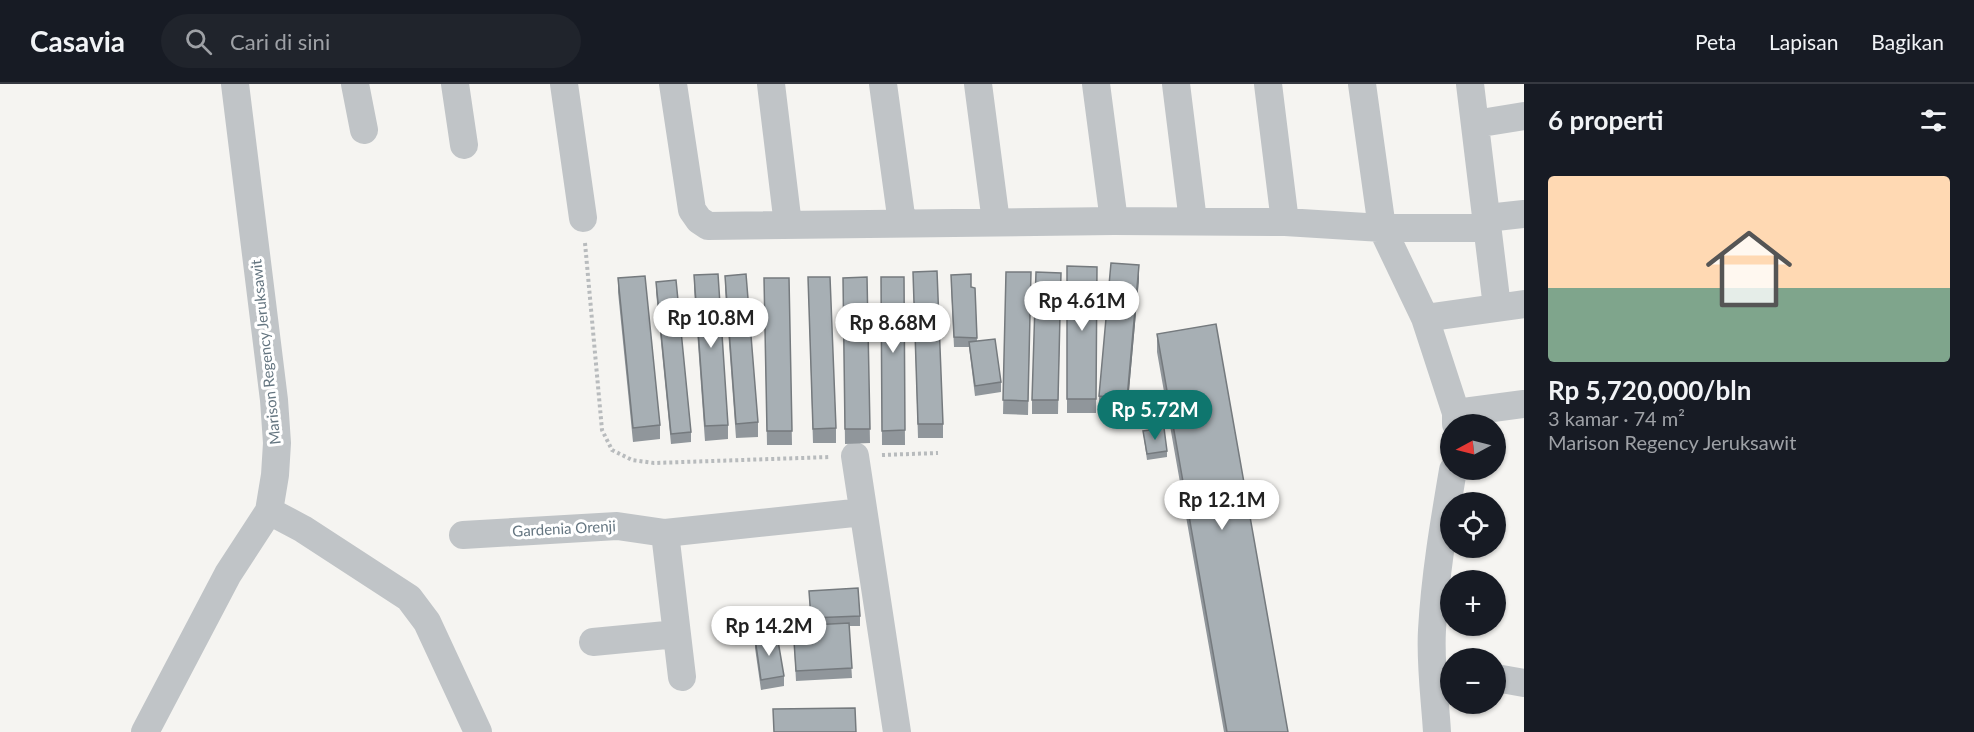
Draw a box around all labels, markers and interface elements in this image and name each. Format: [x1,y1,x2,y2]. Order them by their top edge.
search box [161,14,581,68]
text: Casavia [30,24,125,58]
icon: search [182,25,215,58]
text: Cari di sini [230,28,330,55]
text: Peta [1695,29,1736,54]
text: Lapisan [1769,29,1838,54]
text: Bagikan [1871,29,1944,54]
text: 6 properti [1548,104,1664,136]
icon: filters [1917,104,1950,137]
icon: home [1695,215,1803,323]
street label: Marison Regency Jeruksawit [246,258,284,446]
pin: Rp 4.61M [1020,281,1144,332]
text: Rp 4.61M [1038,288,1126,312]
pin: Rp 10.8M [649,298,773,349]
pin: Rp 8.68M [831,303,955,354]
text: Rp 10.8M [667,305,755,329]
text: Rp 8.68M [849,310,937,334]
text: Rp 5,720,000/bln [1548,374,1751,406]
pin: Rp 5.72M [1093,390,1217,441]
text: Rp 5.72M [1111,397,1199,421]
text: 3 kamar · 74 m² [1548,406,1685,430]
north arrow [1440,414,1506,480]
map controls [1440,414,1506,714]
text: Marison Regency Jeruksawit [1548,430,1796,454]
pin: Rp 12.1M [1160,480,1284,531]
text: Rp 12.1M [1178,487,1266,511]
button: locate [1440,492,1506,558]
street label: Gardenia Orenji [512,516,616,540]
button: + [1440,570,1506,636]
pin: Rp 14.2M [707,606,831,657]
text: Rp 14.2M [725,613,813,637]
button: − [1440,648,1506,714]

